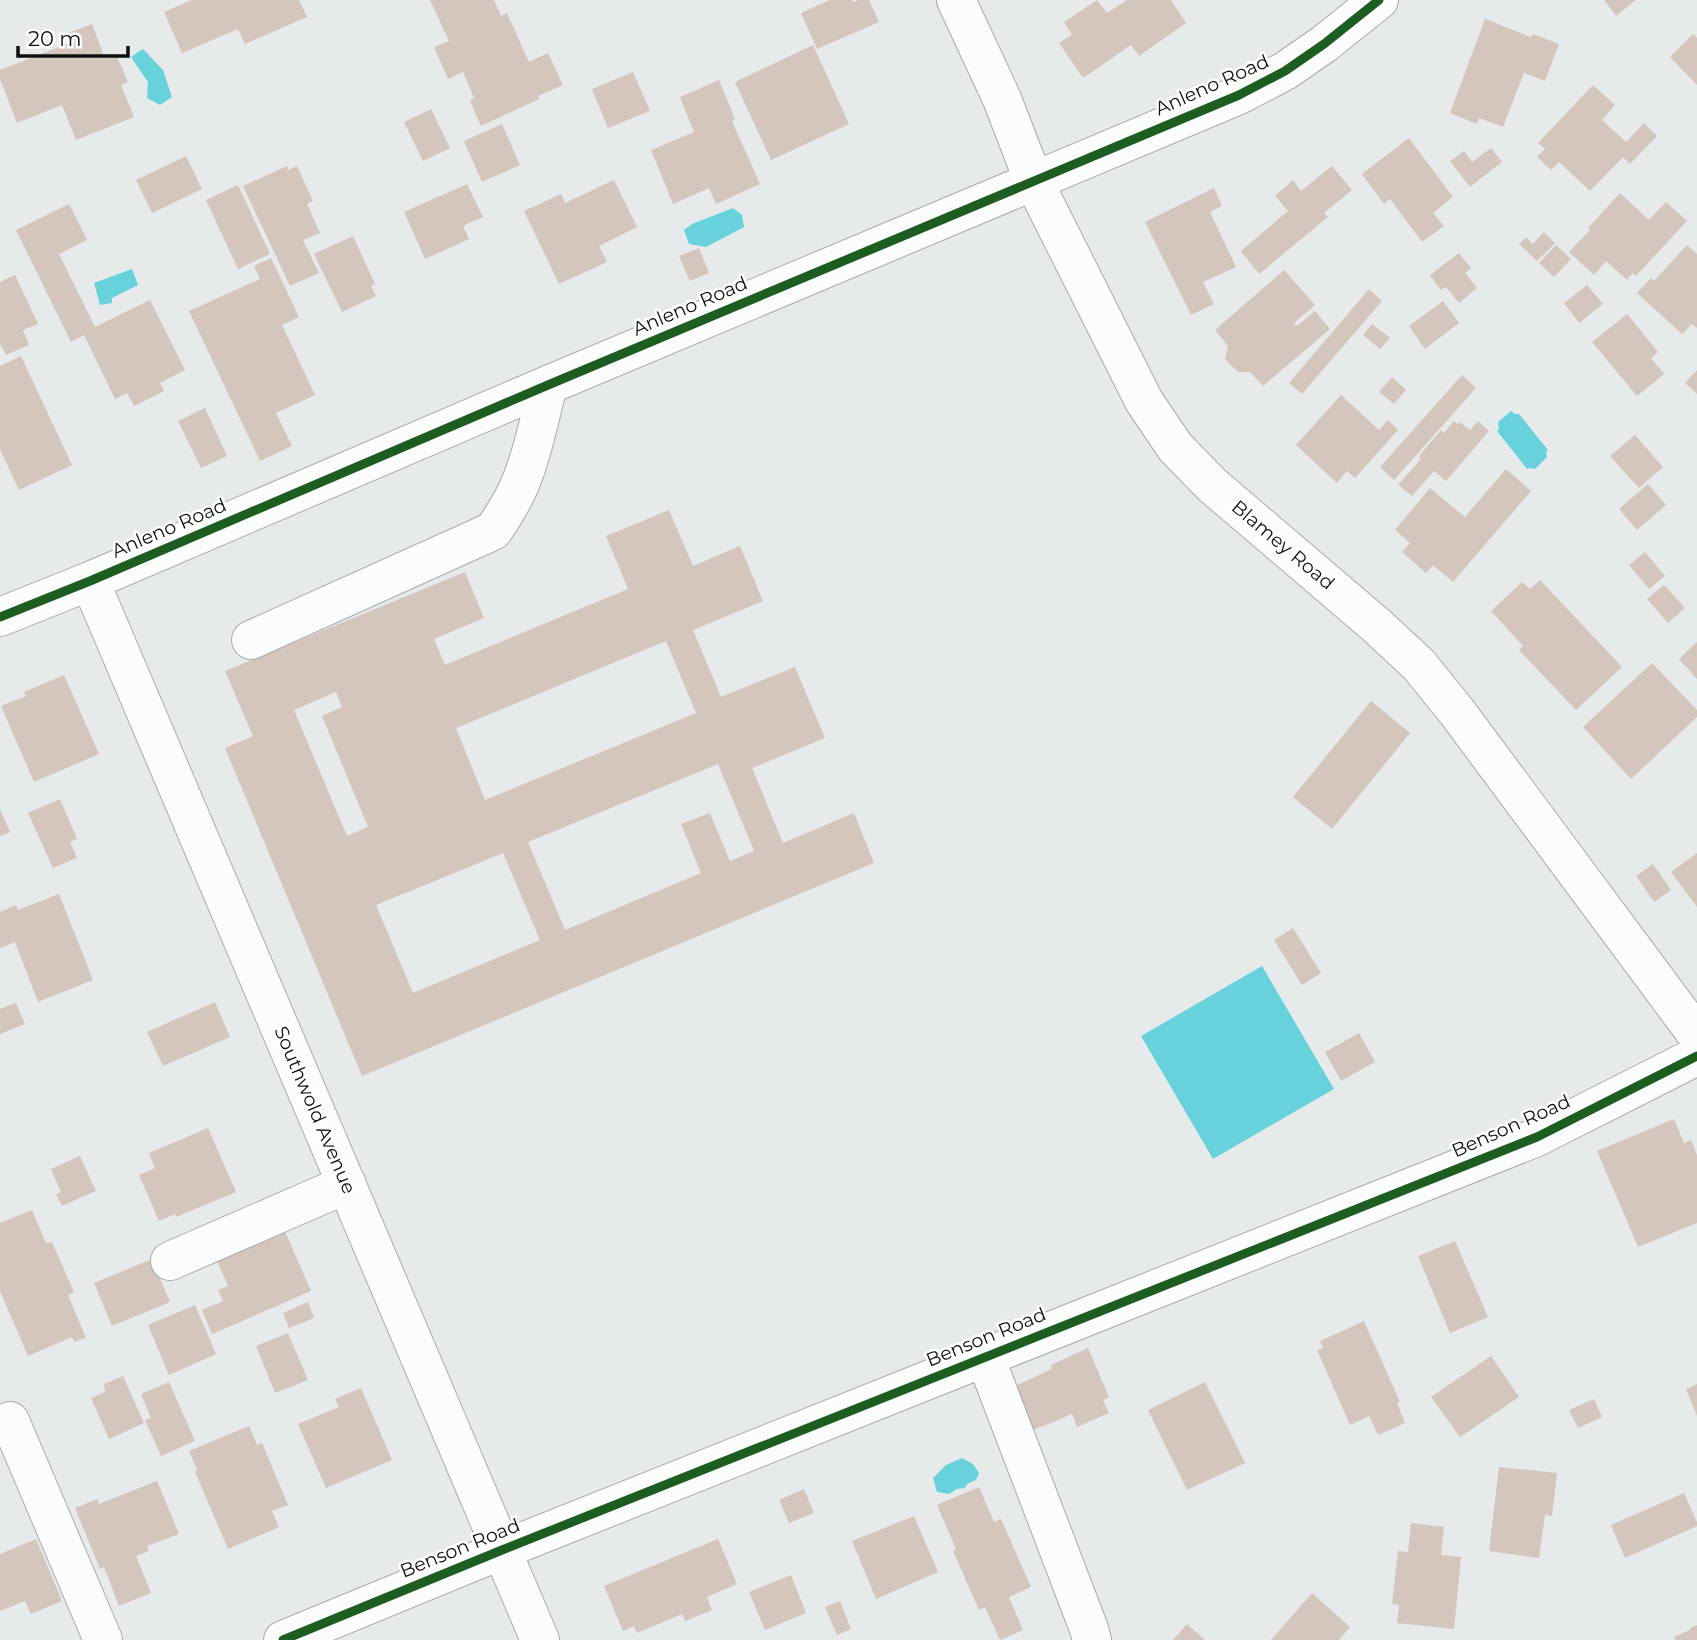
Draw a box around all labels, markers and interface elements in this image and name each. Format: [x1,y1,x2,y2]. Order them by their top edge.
scale bar [18,14,128,58]
text: 20 m [28,26,82,51]
street label: Anleno Road [1151,50,1273,120]
street label: Anleno Road [629,271,751,341]
street label: Anleno Road [108,493,230,563]
street label: Blamey Road [1227,495,1339,595]
street label: Southwold Avenue [269,1023,361,1197]
street label: Benson Road [1448,1090,1574,1162]
street label: Benson Road [923,1302,1049,1372]
street label: Benson Road [397,1513,523,1583]

